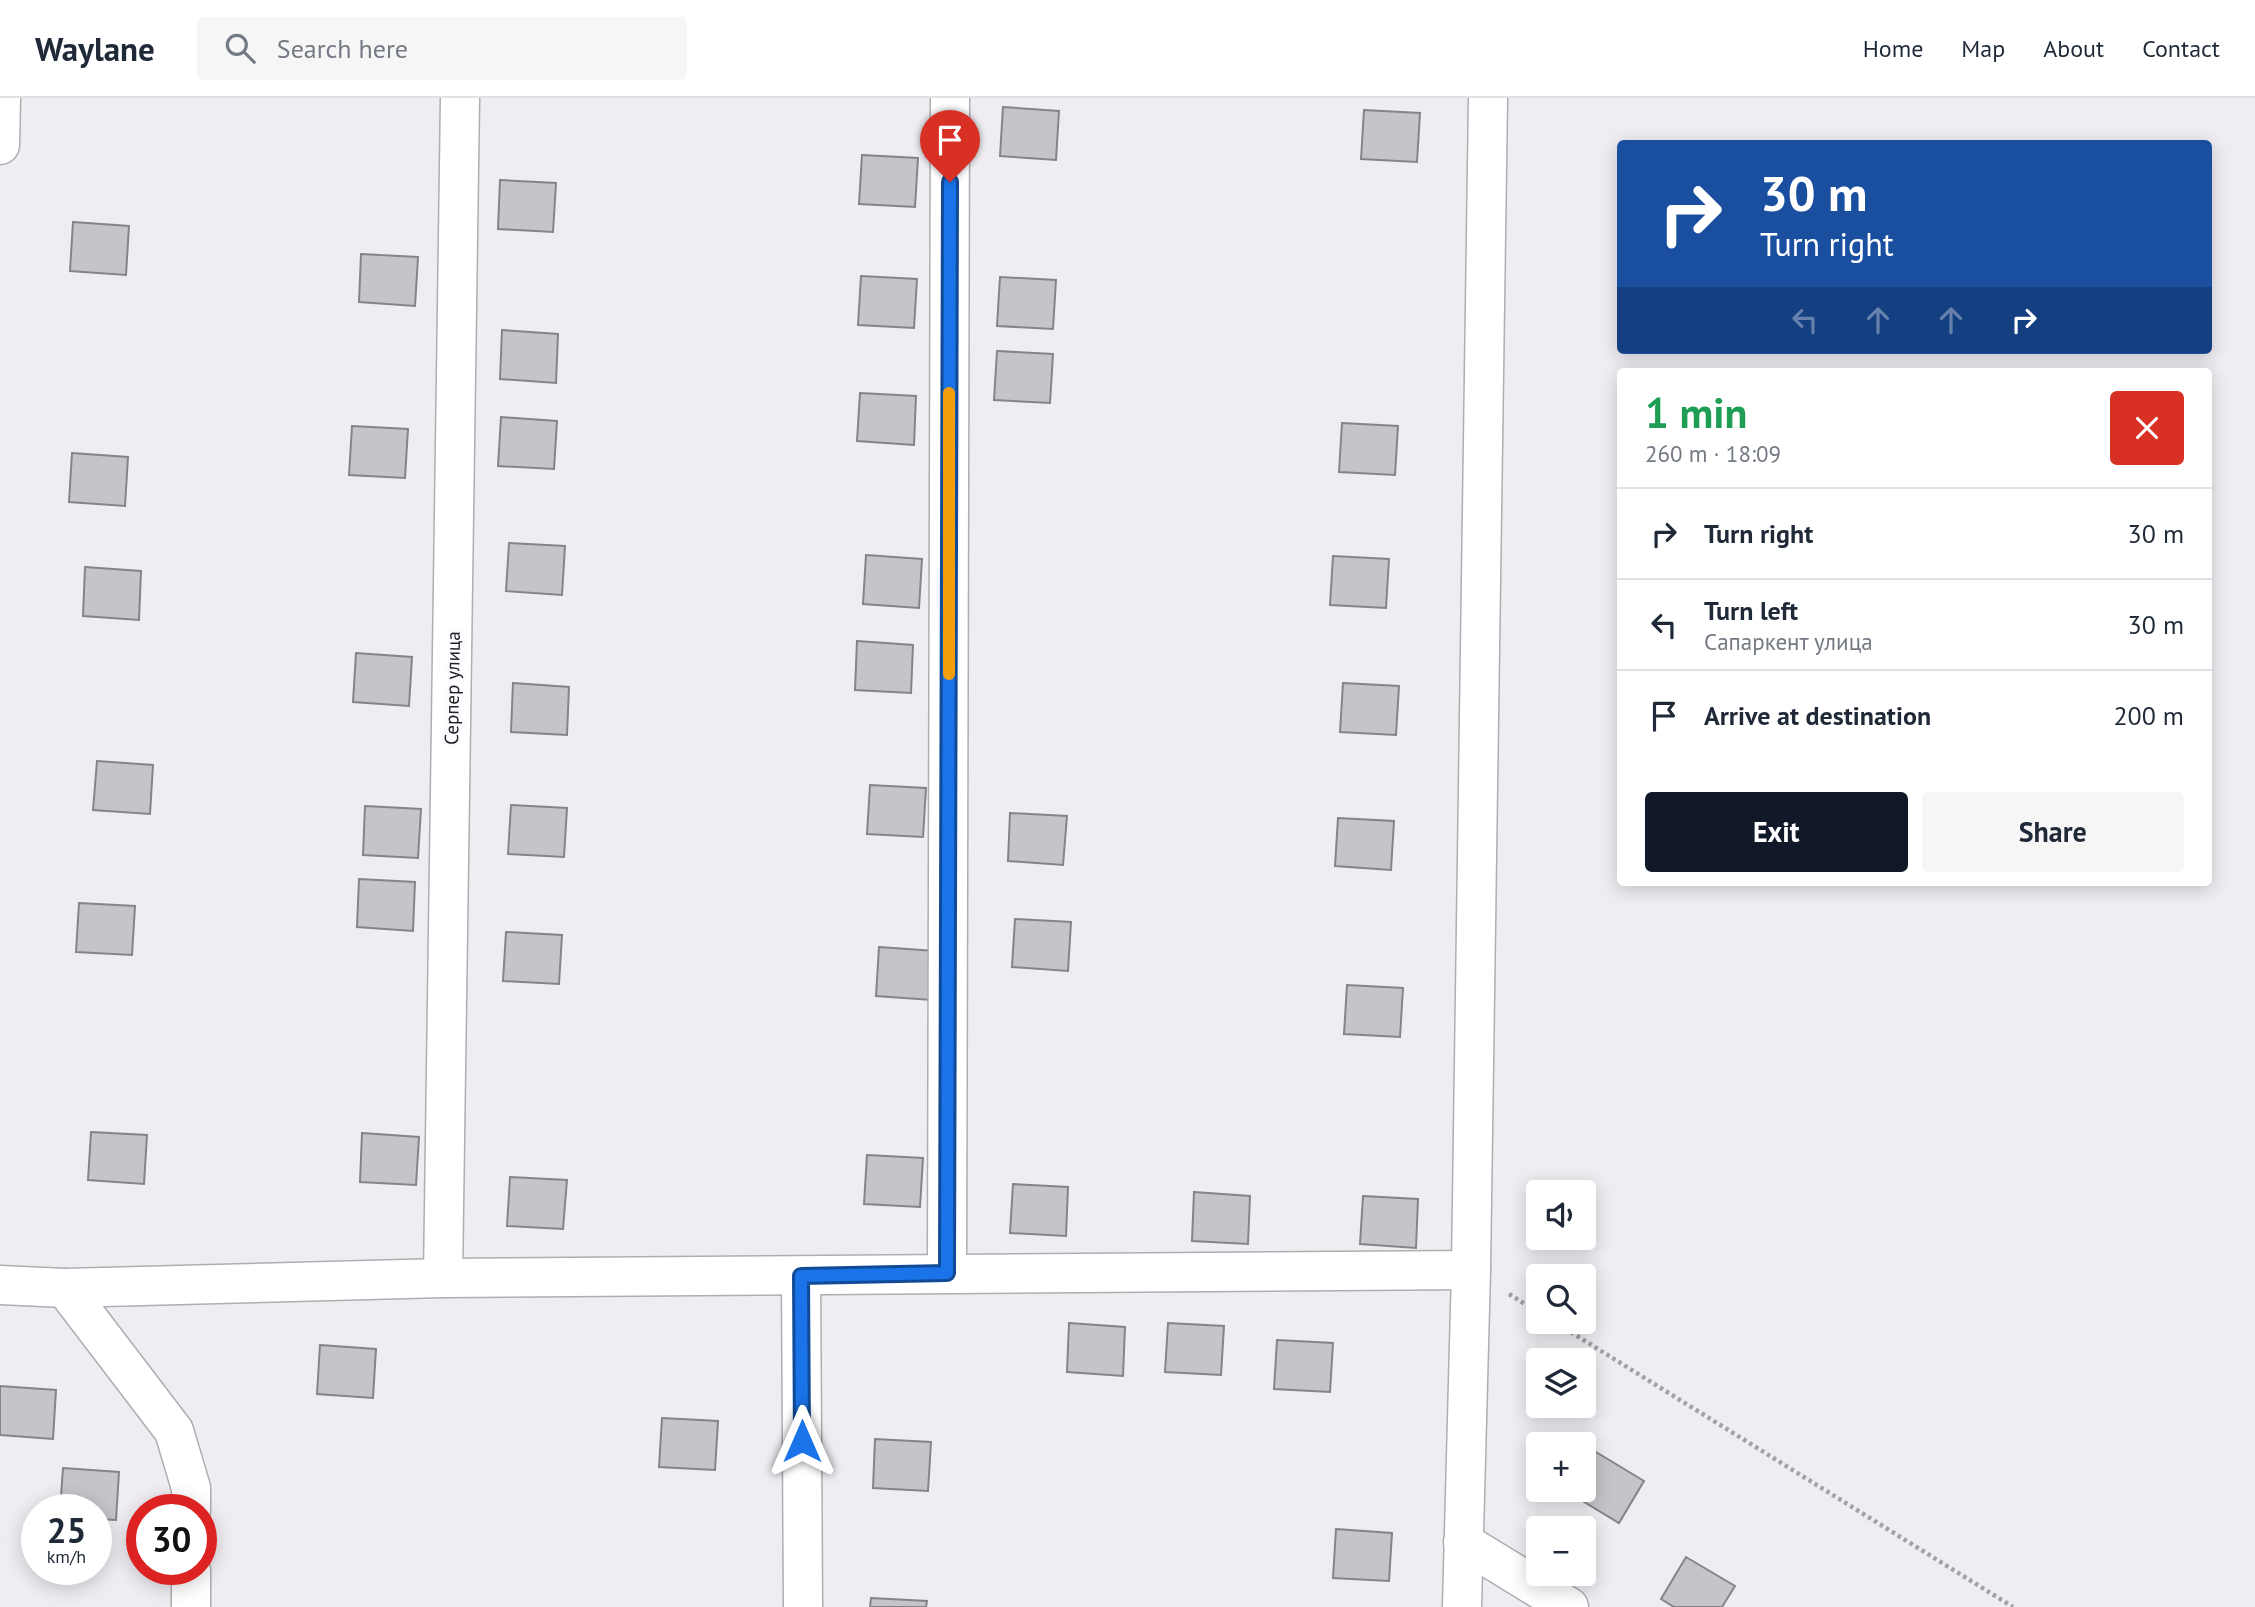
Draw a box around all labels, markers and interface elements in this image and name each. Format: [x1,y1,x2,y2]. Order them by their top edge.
search box [197,17,687,80]
text: Waylane [35,27,155,70]
icon: search [221,29,259,67]
text: Search here [277,32,408,65]
text: Home [1863,33,1923,64]
text: Map [1961,33,2005,64]
text: About [2043,33,2104,64]
text: Contact [2142,33,2220,64]
pin [920,110,980,182]
icon: arrive [931,121,969,159]
text: 30 m [1760,161,1867,225]
icon: right [1645,168,1736,259]
text: Turn right [1760,223,1894,265]
icon: left [1786,301,1824,339]
icon: ahead [1859,301,1897,339]
icon: ahead [1932,301,1970,339]
icon: right [2005,301,2043,339]
text: 1 min [1645,385,1747,440]
button: close [2110,391,2184,465]
text: 260 m · 18:09 [1645,439,1781,468]
icon: right [1645,515,1683,553]
text: Turn right [1704,517,1813,550]
text: 30 m [2128,517,2184,550]
text: Turn left [1704,594,1798,627]
icon: left [1645,606,1683,644]
text: 30 m [2128,608,2184,641]
text: Сапаркент улица [1704,627,1873,656]
street label: Серпер улица [439,631,465,745]
icon: arrive [1645,697,1683,735]
text: Arrive at destination [1704,699,1931,732]
text: 200 m [2113,699,2184,732]
button: Exit [1645,792,1908,872]
button: Share [1922,792,2184,872]
map controls [1526,1180,1596,1586]
button: sound [1526,1180,1596,1250]
button: search [1526,1264,1596,1334]
button: layers [1526,1348,1596,1418]
position arrow [765,1404,839,1478]
button: + [1526,1432,1596,1502]
speed limit sign: 30 [126,1494,217,1585]
text: 25 [47,1507,86,1553]
button: − [1526,1516,1596,1586]
text: km/h [47,1545,86,1568]

